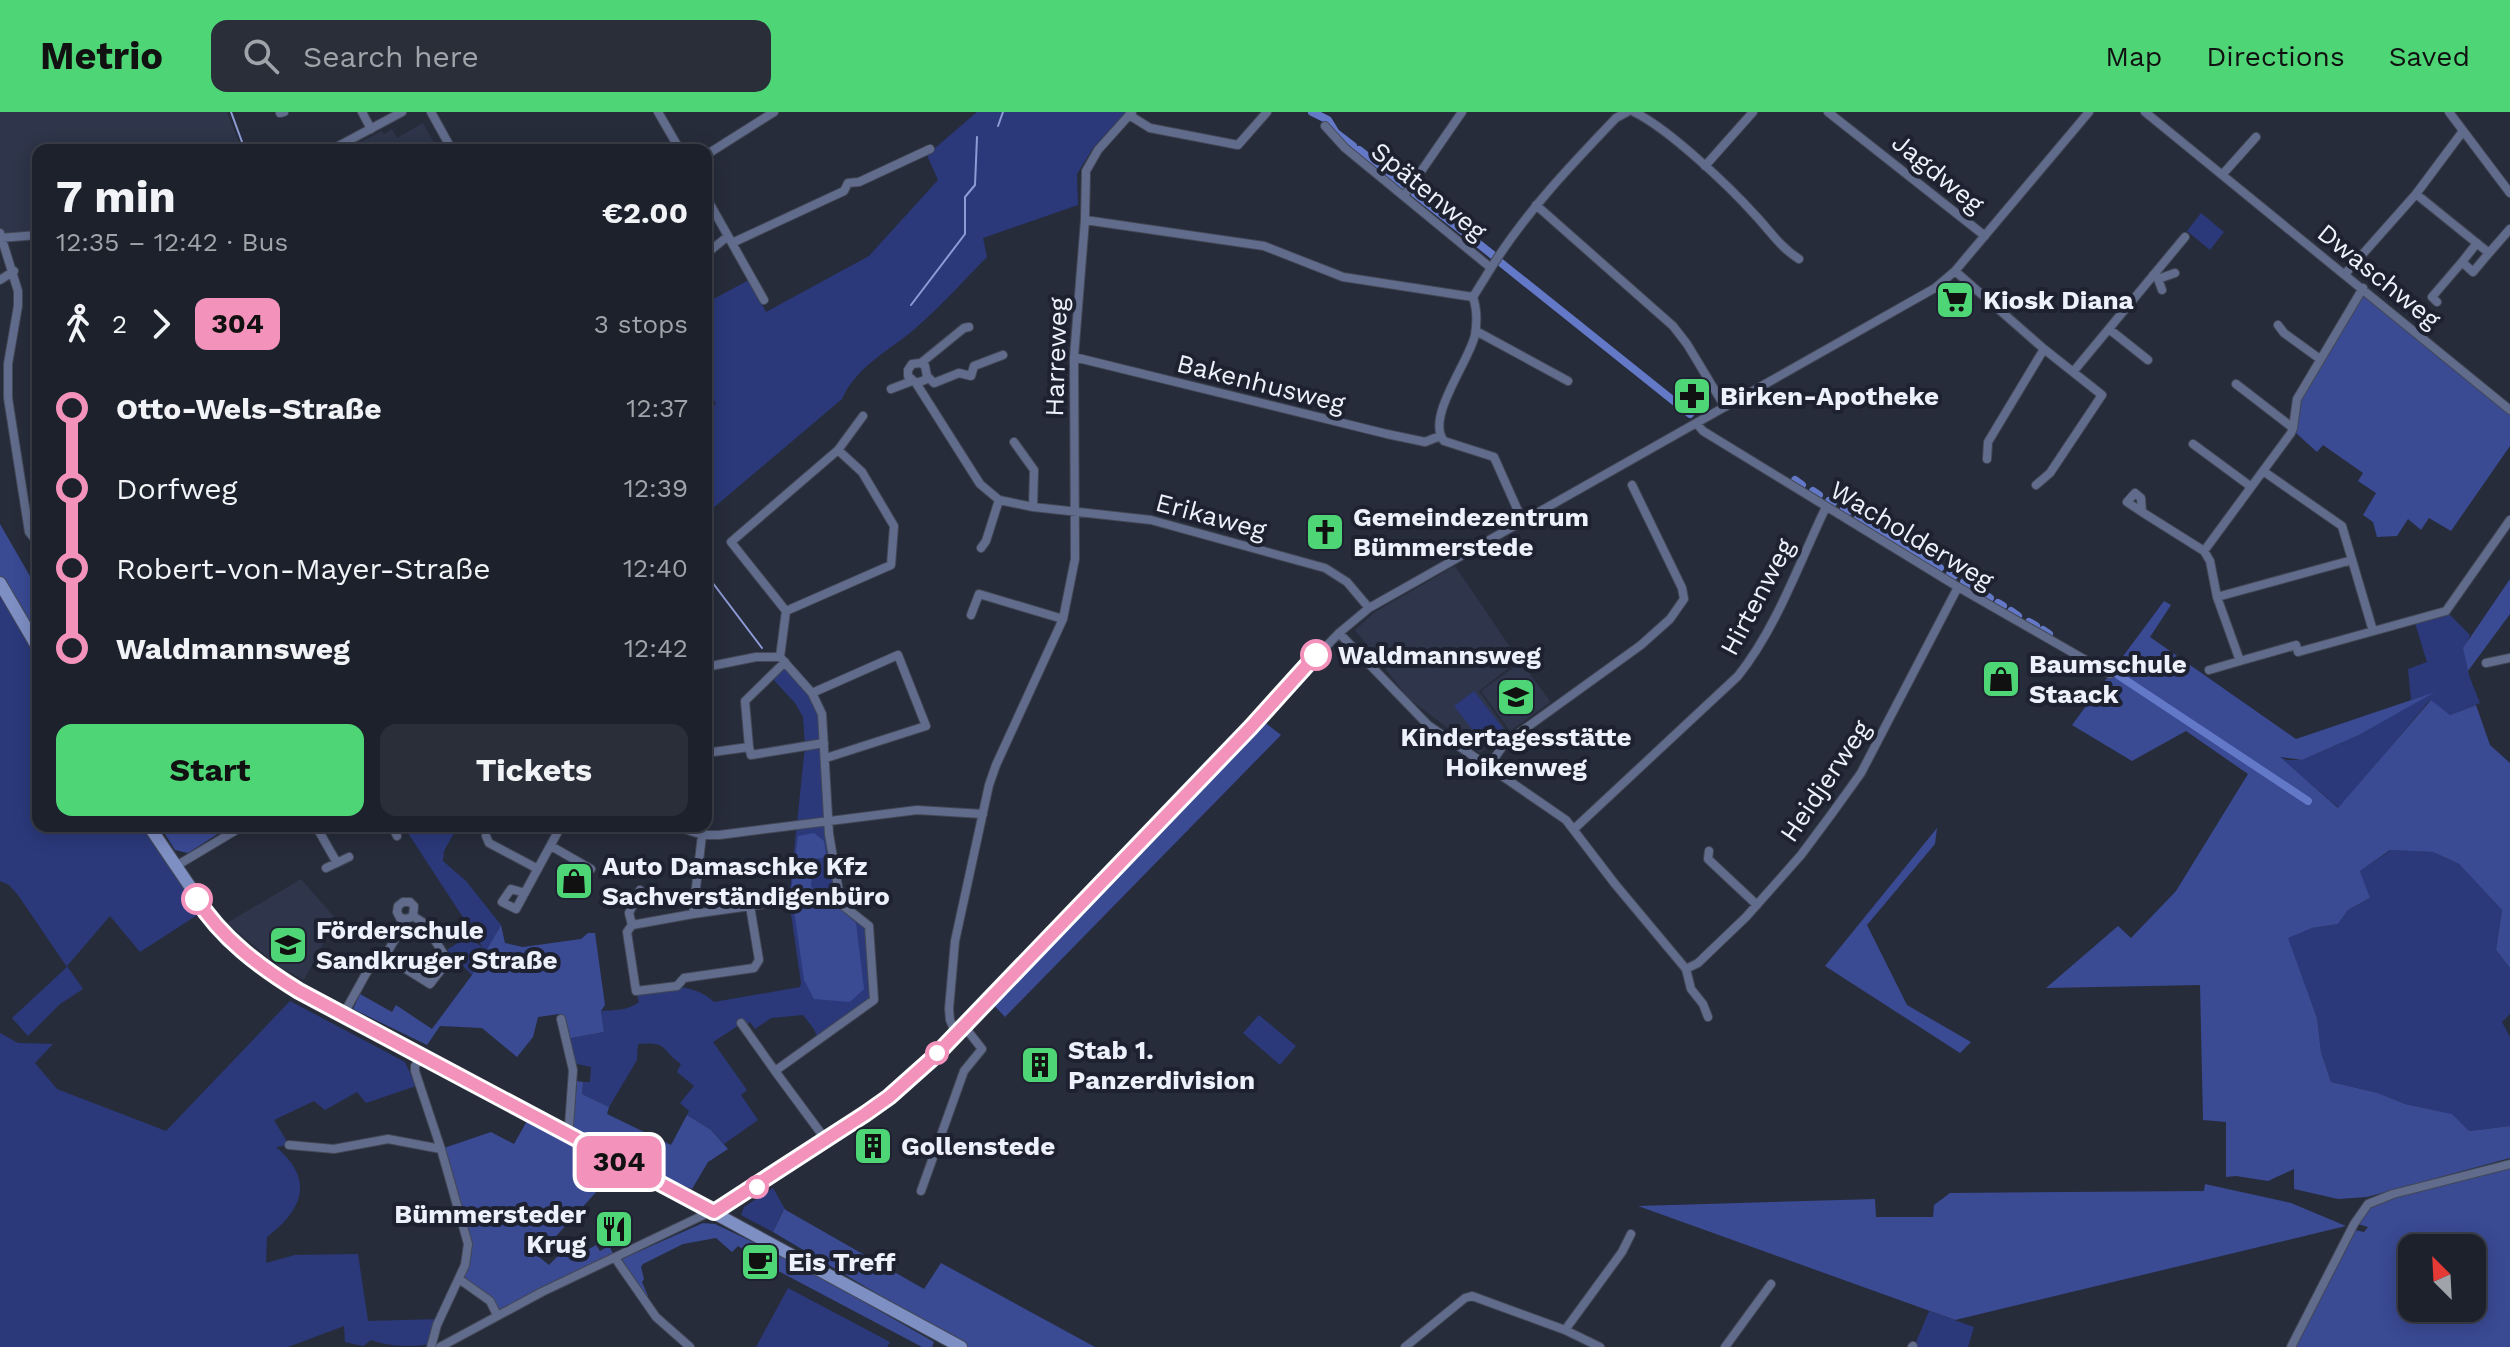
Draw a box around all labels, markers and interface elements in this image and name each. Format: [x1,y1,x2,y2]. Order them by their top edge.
search box [211,20,771,92]
text: Metrio [40,34,163,78]
icon: search [239,34,283,78]
text: Search here [303,39,479,74]
text: Map [2105,40,2162,73]
text: Directions [2206,40,2345,73]
text: Saved [2389,40,2470,73]
street label: Jagdweg [1886,127,1990,219]
street label: Spätenweg [1366,136,1493,246]
text: 7 min [56,171,176,223]
text: €2.00 [602,195,688,230]
street label: Dwaschweg [2312,217,2446,335]
text: 12:35 – 12:42 · Bus [56,227,288,257]
supermarket icon: Kiosk Diana [1934,279,1976,321]
place label: Kiosk Diana [1983,285,2134,315]
street label: Harreweg [1039,297,1073,417]
icon: walk [56,302,100,346]
icon: forward [139,302,183,346]
text: 304 [211,307,264,340]
text: 2 [112,309,127,339]
text: 3 stops [594,309,688,339]
street label: Bakenhusweg [1174,348,1348,418]
pharmacy icon: Birken-Apotheke [1671,375,1713,417]
place label: Birken-Apotheke [1720,381,1939,411]
text: Otto-Wels-Straße [116,391,382,426]
text: 12:37 [626,393,688,423]
text: Dorfweg [116,471,238,506]
text: 12:39 [624,473,688,503]
street label: Wacholderweg [1825,475,1999,596]
street label: Erikaweg [1152,487,1270,545]
place label: Gemeindezentrum Bümmerstede [1353,502,1589,562]
church icon: Gemeindezentrum Bümmerstede [1304,511,1346,553]
street label: Hirtenweg [1714,533,1800,660]
text: Robert-von-Mayer-Straße [116,551,491,586]
text: 12:40 [623,553,688,583]
text: Waldmannsweg [116,631,350,666]
text: 12:42 [624,633,688,663]
marker: Waldmannsweg [1301,640,1331,670]
place label: Waldmannsweg [1338,640,1541,670]
place label: Baumschule Staack [2029,649,2187,709]
shop icon: Baumschule Staack [1980,658,2022,700]
school or university icon: Kindertagesstätte Hoikenweg [1495,676,1537,718]
street label: Heidjerweg [1773,715,1877,847]
place label: Kindertagesstätte Hoikenweg [1401,722,1631,782]
button: Start [56,724,364,816]
button: Tickets [380,724,688,816]
place label: Auto Damaschke Kfz Sachverständigenbüro [602,851,890,911]
shop icon: Auto Damaschke Kfz Sachverständigenbüro [553,860,595,902]
unlabelled marker [182,884,212,914]
place label: Förderschule Sandkruger Straße [316,915,558,975]
school or university icon: Förderschule Sandkruger Straße [267,924,309,966]
place label: Stab 1. Panzerdivision [1068,1035,1255,1095]
unlabelled marker [926,1042,948,1064]
building icon: Stab 1. Panzerdivision [1019,1044,1061,1086]
building icon: Gollenstede [852,1125,894,1167]
place label: Gollenstede [901,1131,1055,1161]
line badge: 304 [573,1136,665,1188]
text: 304 [593,1145,645,1178]
unlabelled marker [746,1176,768,1198]
place label: Bümmersteder Krug [394,1199,587,1259]
restaurant icon: Bümmersteder Krug [593,1208,635,1250]
north arrow [2398,1234,2486,1322]
map controls [2398,1234,2486,1322]
cafe icon: Eis Treff [739,1241,781,1283]
place label: Eis Treff [788,1247,896,1277]

